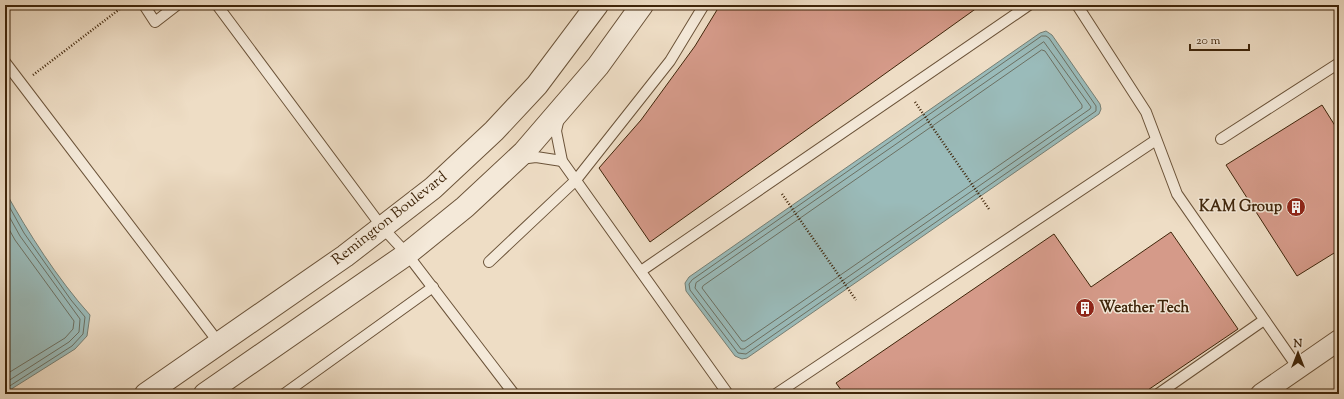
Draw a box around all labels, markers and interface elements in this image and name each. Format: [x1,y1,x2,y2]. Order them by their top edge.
scale bar [1190,26,1249,52]
text: 20 m [1196,32,1221,50]
street label: Remington Boulevard [328,167,452,271]
building icon: KAM Group [1285,196,1307,218]
place label: KAM Group [1199,197,1283,218]
building icon: Weather Tech [1074,297,1096,319]
place label: Weather Tech [1099,298,1189,319]
north arrow [1278,333,1318,373]
text: N [1293,336,1303,352]

